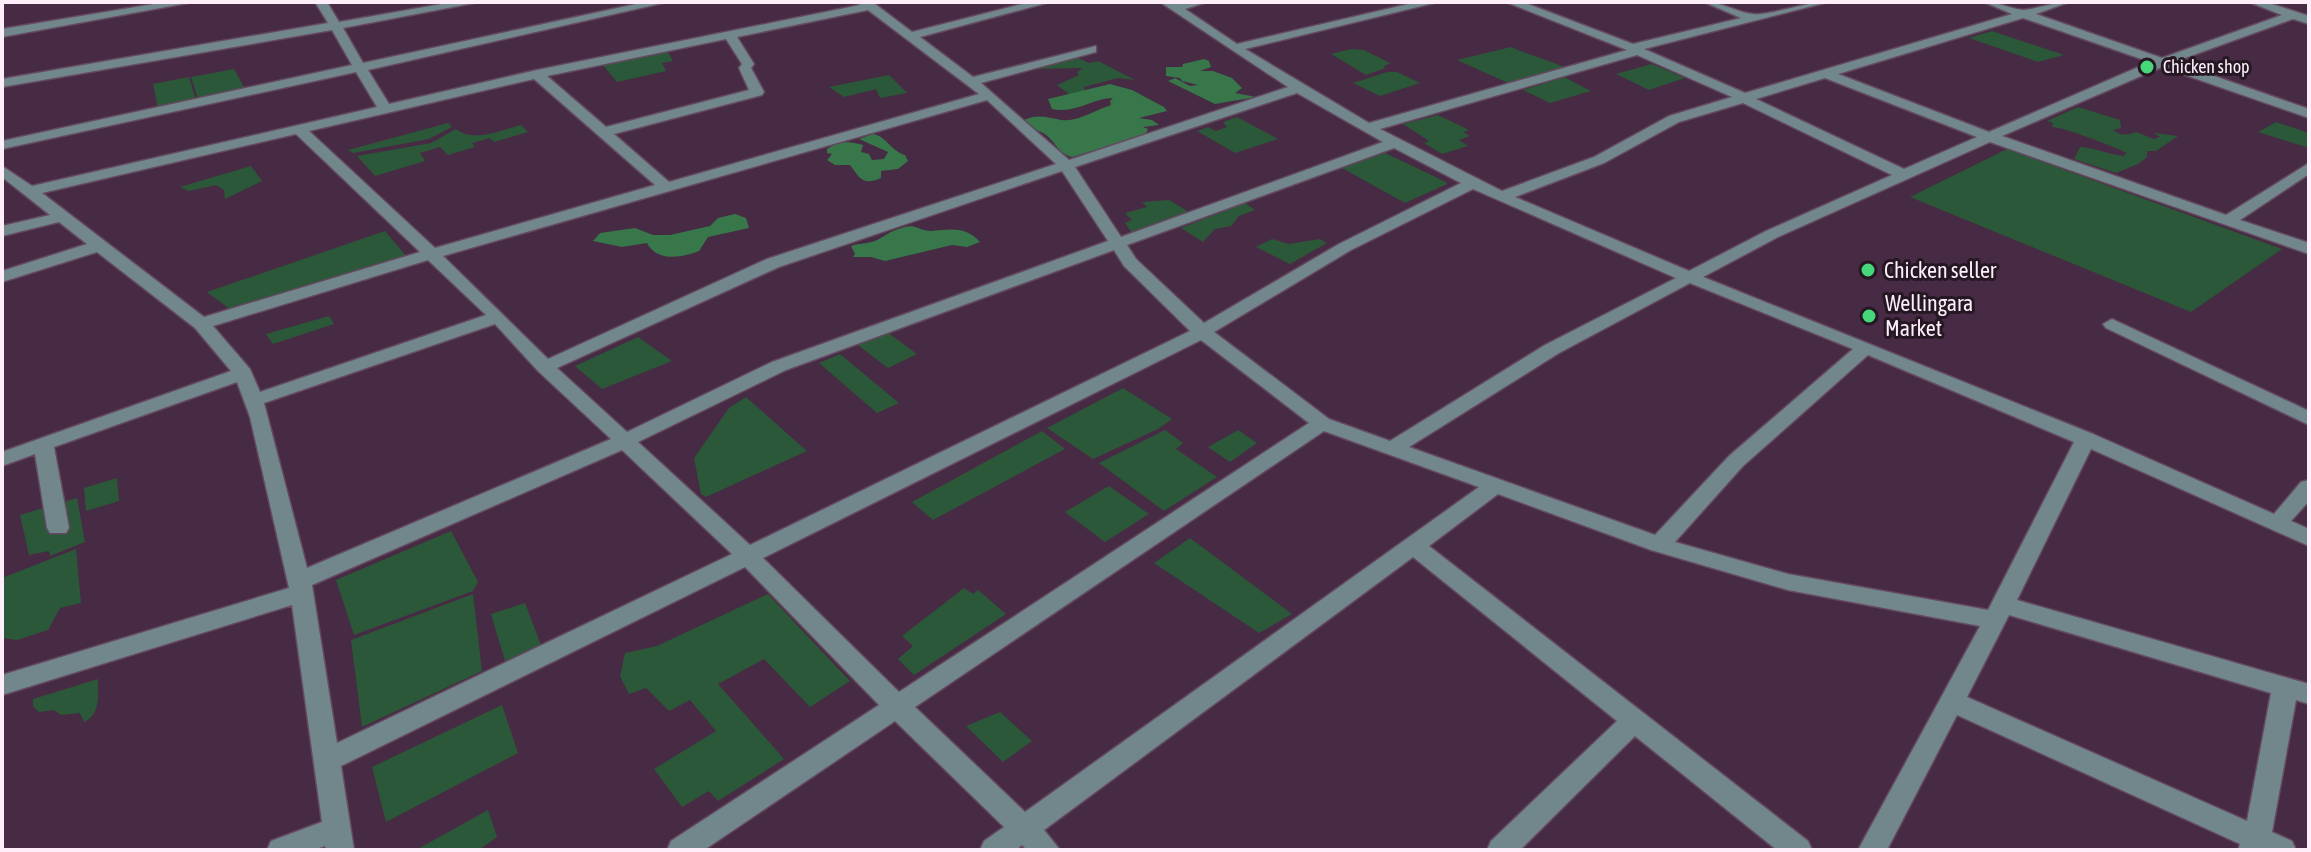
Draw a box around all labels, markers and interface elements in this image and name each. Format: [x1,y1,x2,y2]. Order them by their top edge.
place label: Chicken shop [2163,56,2250,77]
marker: Chicken shop [2138,58,2156,76]
place label: Chicken seller [1884,257,1997,283]
marker: Chicken seller [1859,261,1877,279]
place label: Wellingara Market [1885,290,1973,341]
marker: Wellingara Market [1860,307,1878,325]

